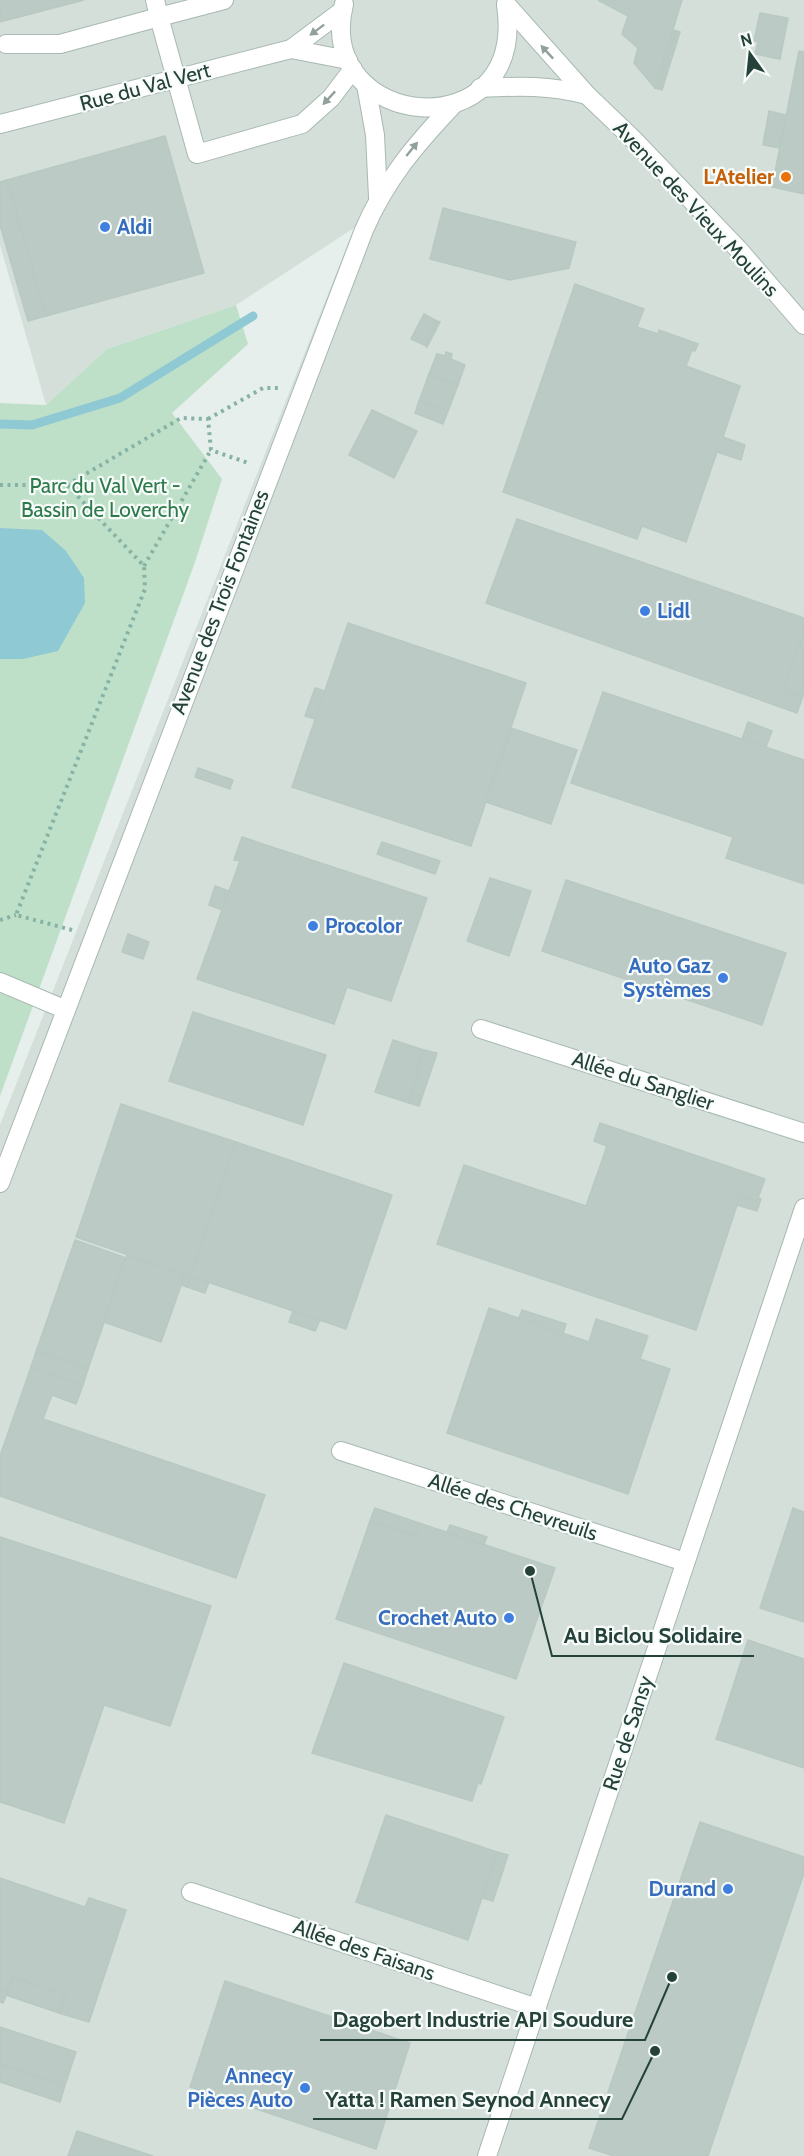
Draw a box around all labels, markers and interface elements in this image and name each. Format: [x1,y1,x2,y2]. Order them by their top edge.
one-way arrow [309,24,324,36]
north arrow [720,24,780,84]
text: N [738,29,754,51]
one-way arrow [541,45,554,60]
street label: Rue du Val Vert [77,57,213,116]
one-way arrow [322,91,336,106]
street label: Avenue des Vieux Moulins [608,116,784,302]
one-way arrow [406,141,419,157]
place label: L'Atelier [703,164,774,189]
marker: L'Atelier [779,170,793,184]
place label: Aldi [117,214,152,239]
marker: Aldi [98,220,112,234]
park label: Parc du Val Vert - Bassin de Loverchy [21,473,189,522]
street label: Avenue des Trois Fontaines [165,486,274,718]
place label: Lidl [657,598,691,623]
marker: Lidl [638,604,652,618]
place label: Procolor [325,913,402,938]
marker: Procolor [306,919,320,933]
place label: Auto Gaz Systèmes [623,953,711,1002]
marker: Auto Gaz Systèmes [716,971,730,985]
street label: Allée du Sanglier [569,1046,718,1115]
street label: Allée des Chevreuils [426,1467,601,1546]
place label: Crochet Auto [378,1605,497,1630]
marker: Crochet Auto [502,1611,516,1625]
callout: Au Biclou Solidaire [552,1616,754,1656]
text: Au Biclou Solidaire [564,1622,742,1649]
street label: Rue de Sansy [597,1672,658,1793]
place label: Durand [649,1876,716,1901]
marker: Durand [721,1882,735,1896]
street label: Allée des Faisans [290,1914,439,1986]
callout: Dagobert Industrie API Soudure [320,2000,645,2040]
text: Dagobert Industrie API Soudure [333,2006,633,2033]
place label: Annecy Pièces Auto [187,2063,294,2112]
callout: Yatta ! Ramen Seynod Annecy [313,2079,622,2119]
marker: Annecy Pièces Auto [298,2081,312,2095]
text: Yatta ! Ramen Seynod Annecy [324,2086,611,2113]

